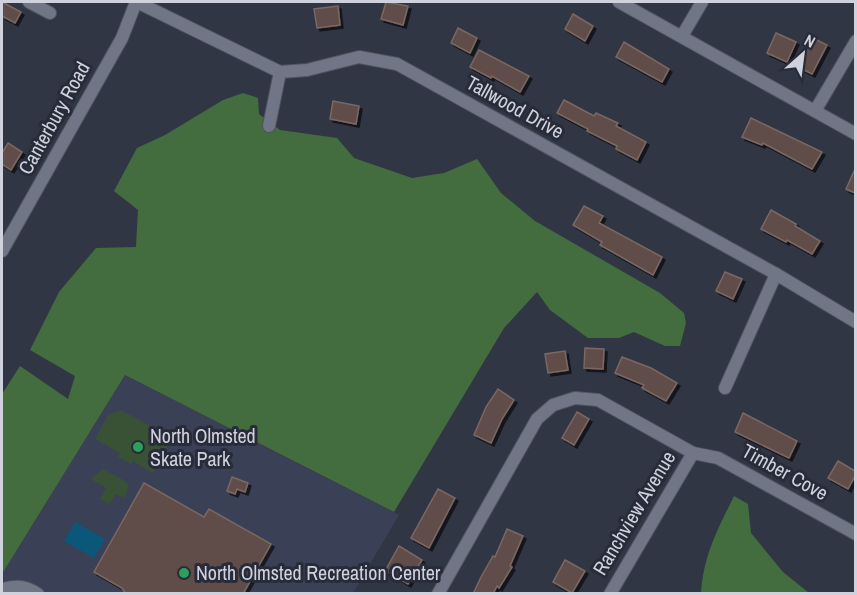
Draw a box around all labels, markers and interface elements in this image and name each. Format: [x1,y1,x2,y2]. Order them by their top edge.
north arrow [773,24,833,84]
text: N [801,29,819,53]
street label: Canterbury Road [11,57,96,179]
street label: Tallwood Drive [462,69,569,145]
place label: North Olmsted Skate Park [150,422,256,472]
street label: Timber Cove [737,437,833,506]
marker: North Olmsted Skate Park [131,440,145,454]
street label: Ranchview Avenue [586,446,681,580]
place label: North Olmsted Recreation Center [196,559,441,586]
marker: North Olmsted Recreation Center [177,566,191,580]

